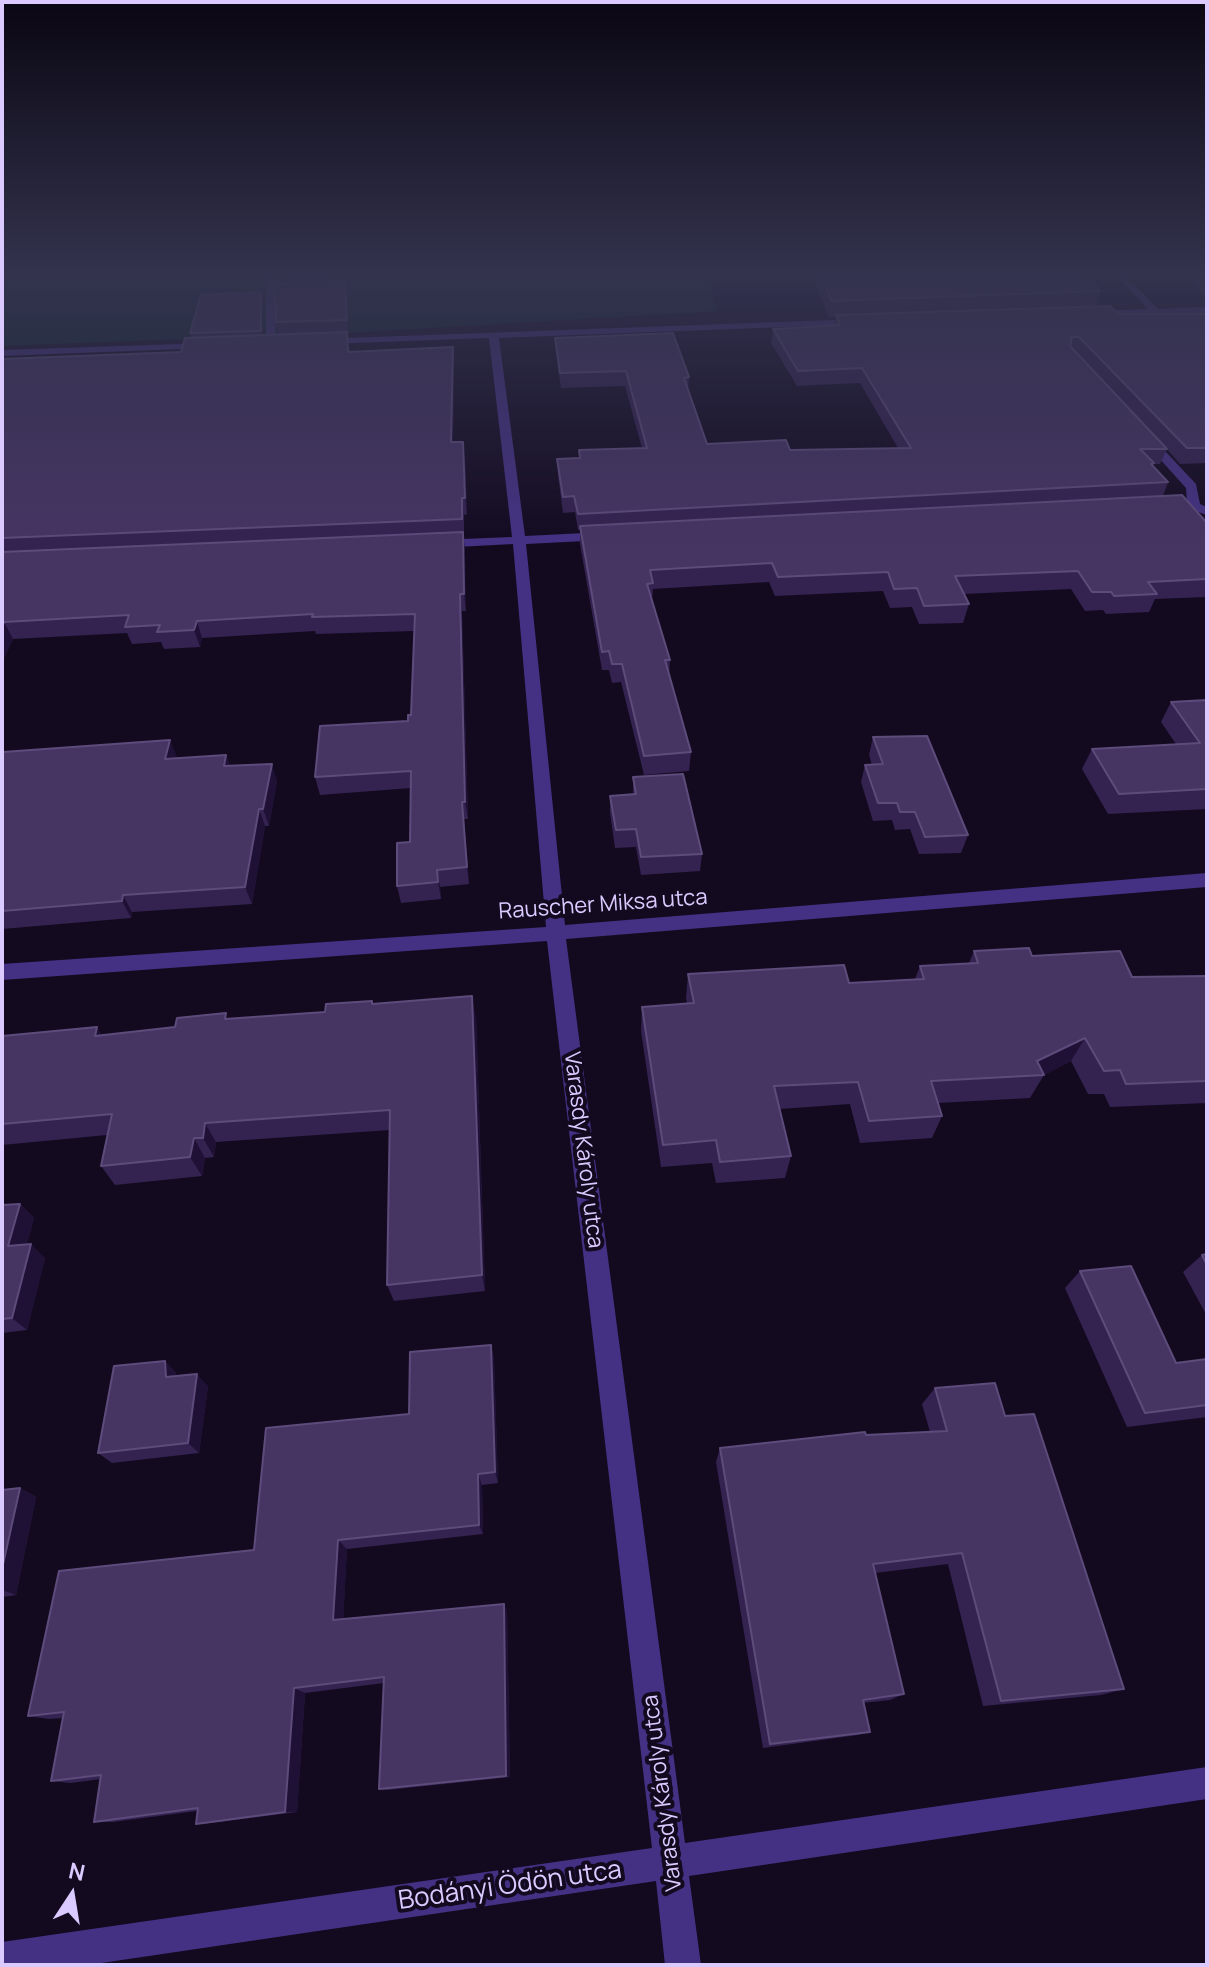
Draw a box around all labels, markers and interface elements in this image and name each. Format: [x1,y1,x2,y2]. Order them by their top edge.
street label: Rauscher Miksa utca [498,885,708,925]
street label: Varasdy Károly utca [558,1050,608,1250]
street label: Varasdy Károly utca [638,1693,688,1893]
north arrow [32,1855,112,1935]
text: N [66,1855,88,1888]
street label: Bodányi Ödön utca [396,1855,624,1917]

